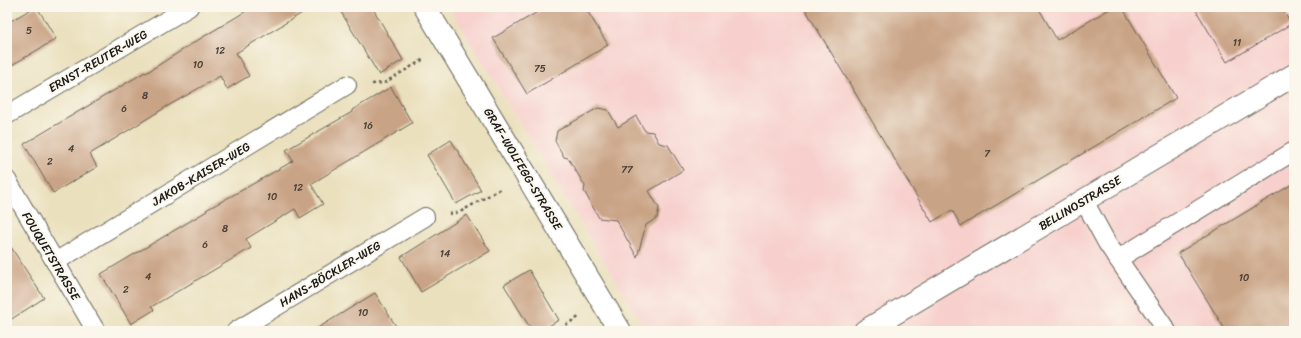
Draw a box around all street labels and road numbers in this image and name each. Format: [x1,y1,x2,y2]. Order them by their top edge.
street label: ERNST-REUTER-WEG [44,24,152,98]
street label: GRAF-WOLFEGG-STRASSE [478,103,569,236]
street label: JAKOB-KAISER-WEG [146,136,255,213]
street label: BELLINOSTRASSE [1034,169,1127,237]
street label: FOUQUETSTRASSE [16,207,87,306]
street label: HANS-BÖCKLER-WEG [275,235,386,313]

